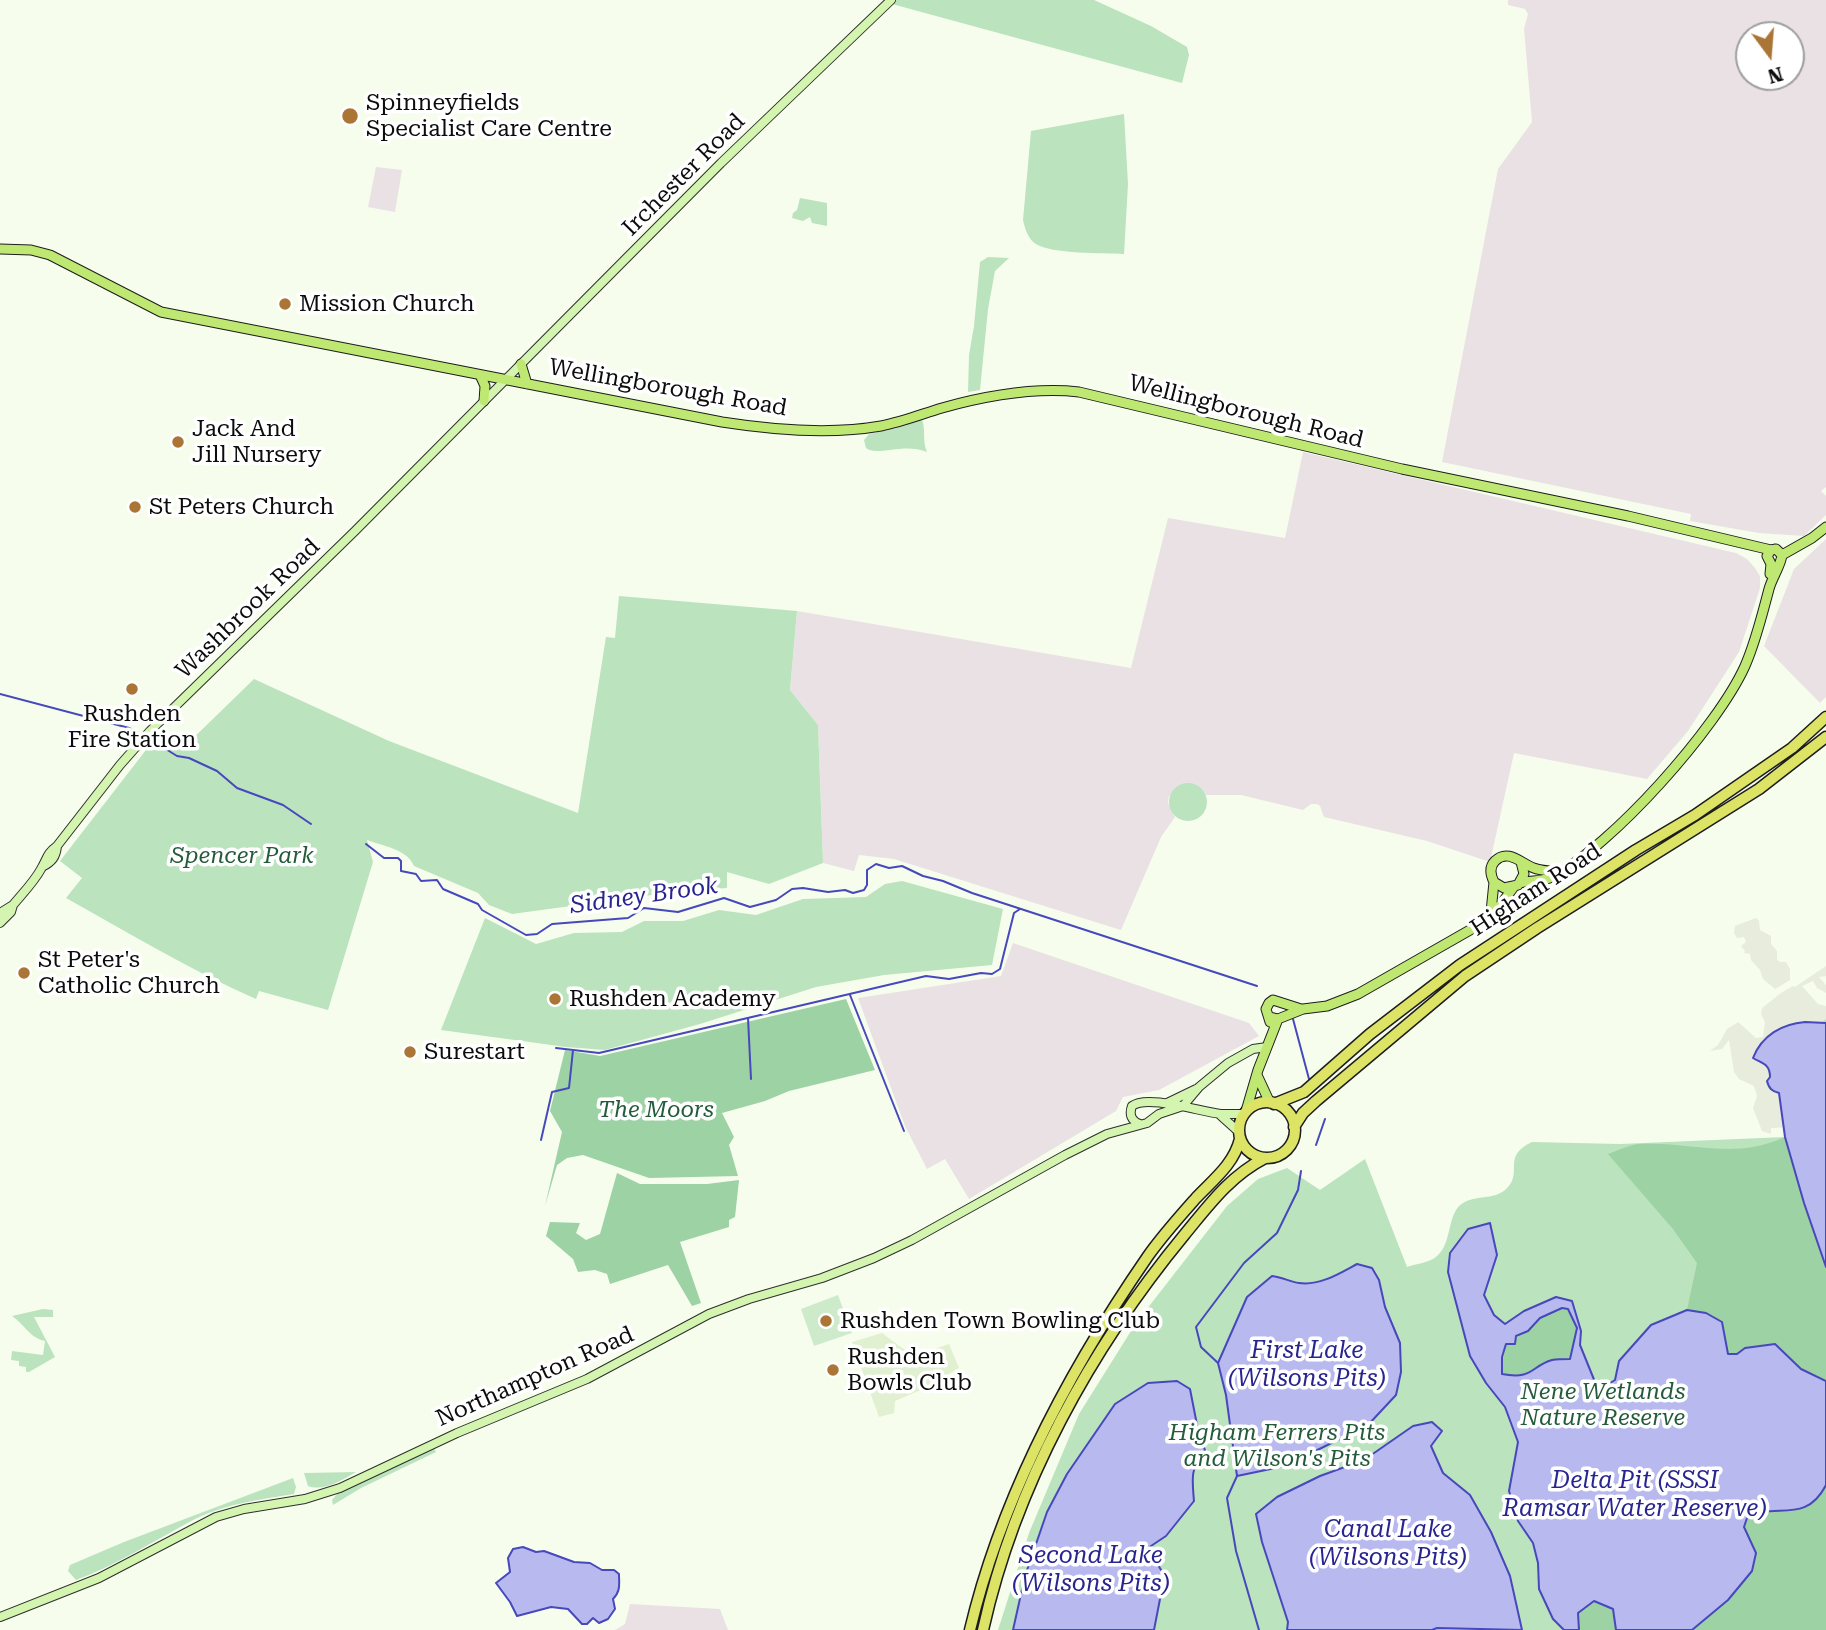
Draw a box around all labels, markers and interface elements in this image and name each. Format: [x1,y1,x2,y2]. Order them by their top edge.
north arrow [1735,21,1805,91]
text: N [1765,62,1786,88]
place label: Spinneyfields Specialist Care Centre [366,89,612,143]
marker: Spinneyfields Specialist Care Centre [340,106,360,126]
street label: Irchester Road [617,108,751,242]
place label: Mission Church [299,290,475,318]
marker: Mission Church [277,296,293,312]
street label: Wellingborough Road [547,353,789,423]
street label: Wellingborough Road [1126,369,1366,455]
place label: Jack And Jill Nursery [192,415,321,469]
marker: Jack And Jill Nursery [170,434,186,450]
place label: St Peters Church [149,493,334,521]
marker: St Peters Church [127,499,143,515]
street label: Washbrook Road [170,533,326,685]
marker: Rushden Fire Station [124,681,140,697]
place label: Rushden Fire Station [68,700,196,754]
street label: Higham Road [1466,838,1606,942]
park label: Spencer Park [170,842,314,870]
water label: Sidney Brook [568,871,720,921]
place label: St Peter's Catholic Church [38,946,220,1000]
marker: St Peter's Catholic Church [16,965,32,981]
place label: Rushden Academy [569,985,776,1013]
marker: Rushden Academy [547,991,563,1007]
place label: Surestart [424,1038,525,1066]
marker: Surestart [402,1044,418,1060]
park label: The Moors [598,1096,714,1124]
place label: Rushden Town Bowling Club [840,1307,1160,1335]
marker: Rushden Town Bowling Club [818,1313,834,1329]
street label: Northampton Road [432,1321,638,1433]
water label: First Lake (Wilsons Pits) [1228,1337,1386,1393]
place label: Rushden Bowls Club [847,1343,972,1397]
marker: Rushden Bowls Club [825,1362,841,1378]
park label: Nene Wetlands Nature Reserve [1521,1378,1685,1432]
park label: Higham Ferrers Pits and Wilson's Pits [1169,1419,1385,1473]
water label: Delta Pit (SSSI Ramsar Water Reserve) [1503,1467,1767,1523]
water label: Canal Lake (Wilsons Pits) [1309,1516,1467,1572]
water label: Second Lake (Wilsons Pits) [1012,1542,1170,1598]

